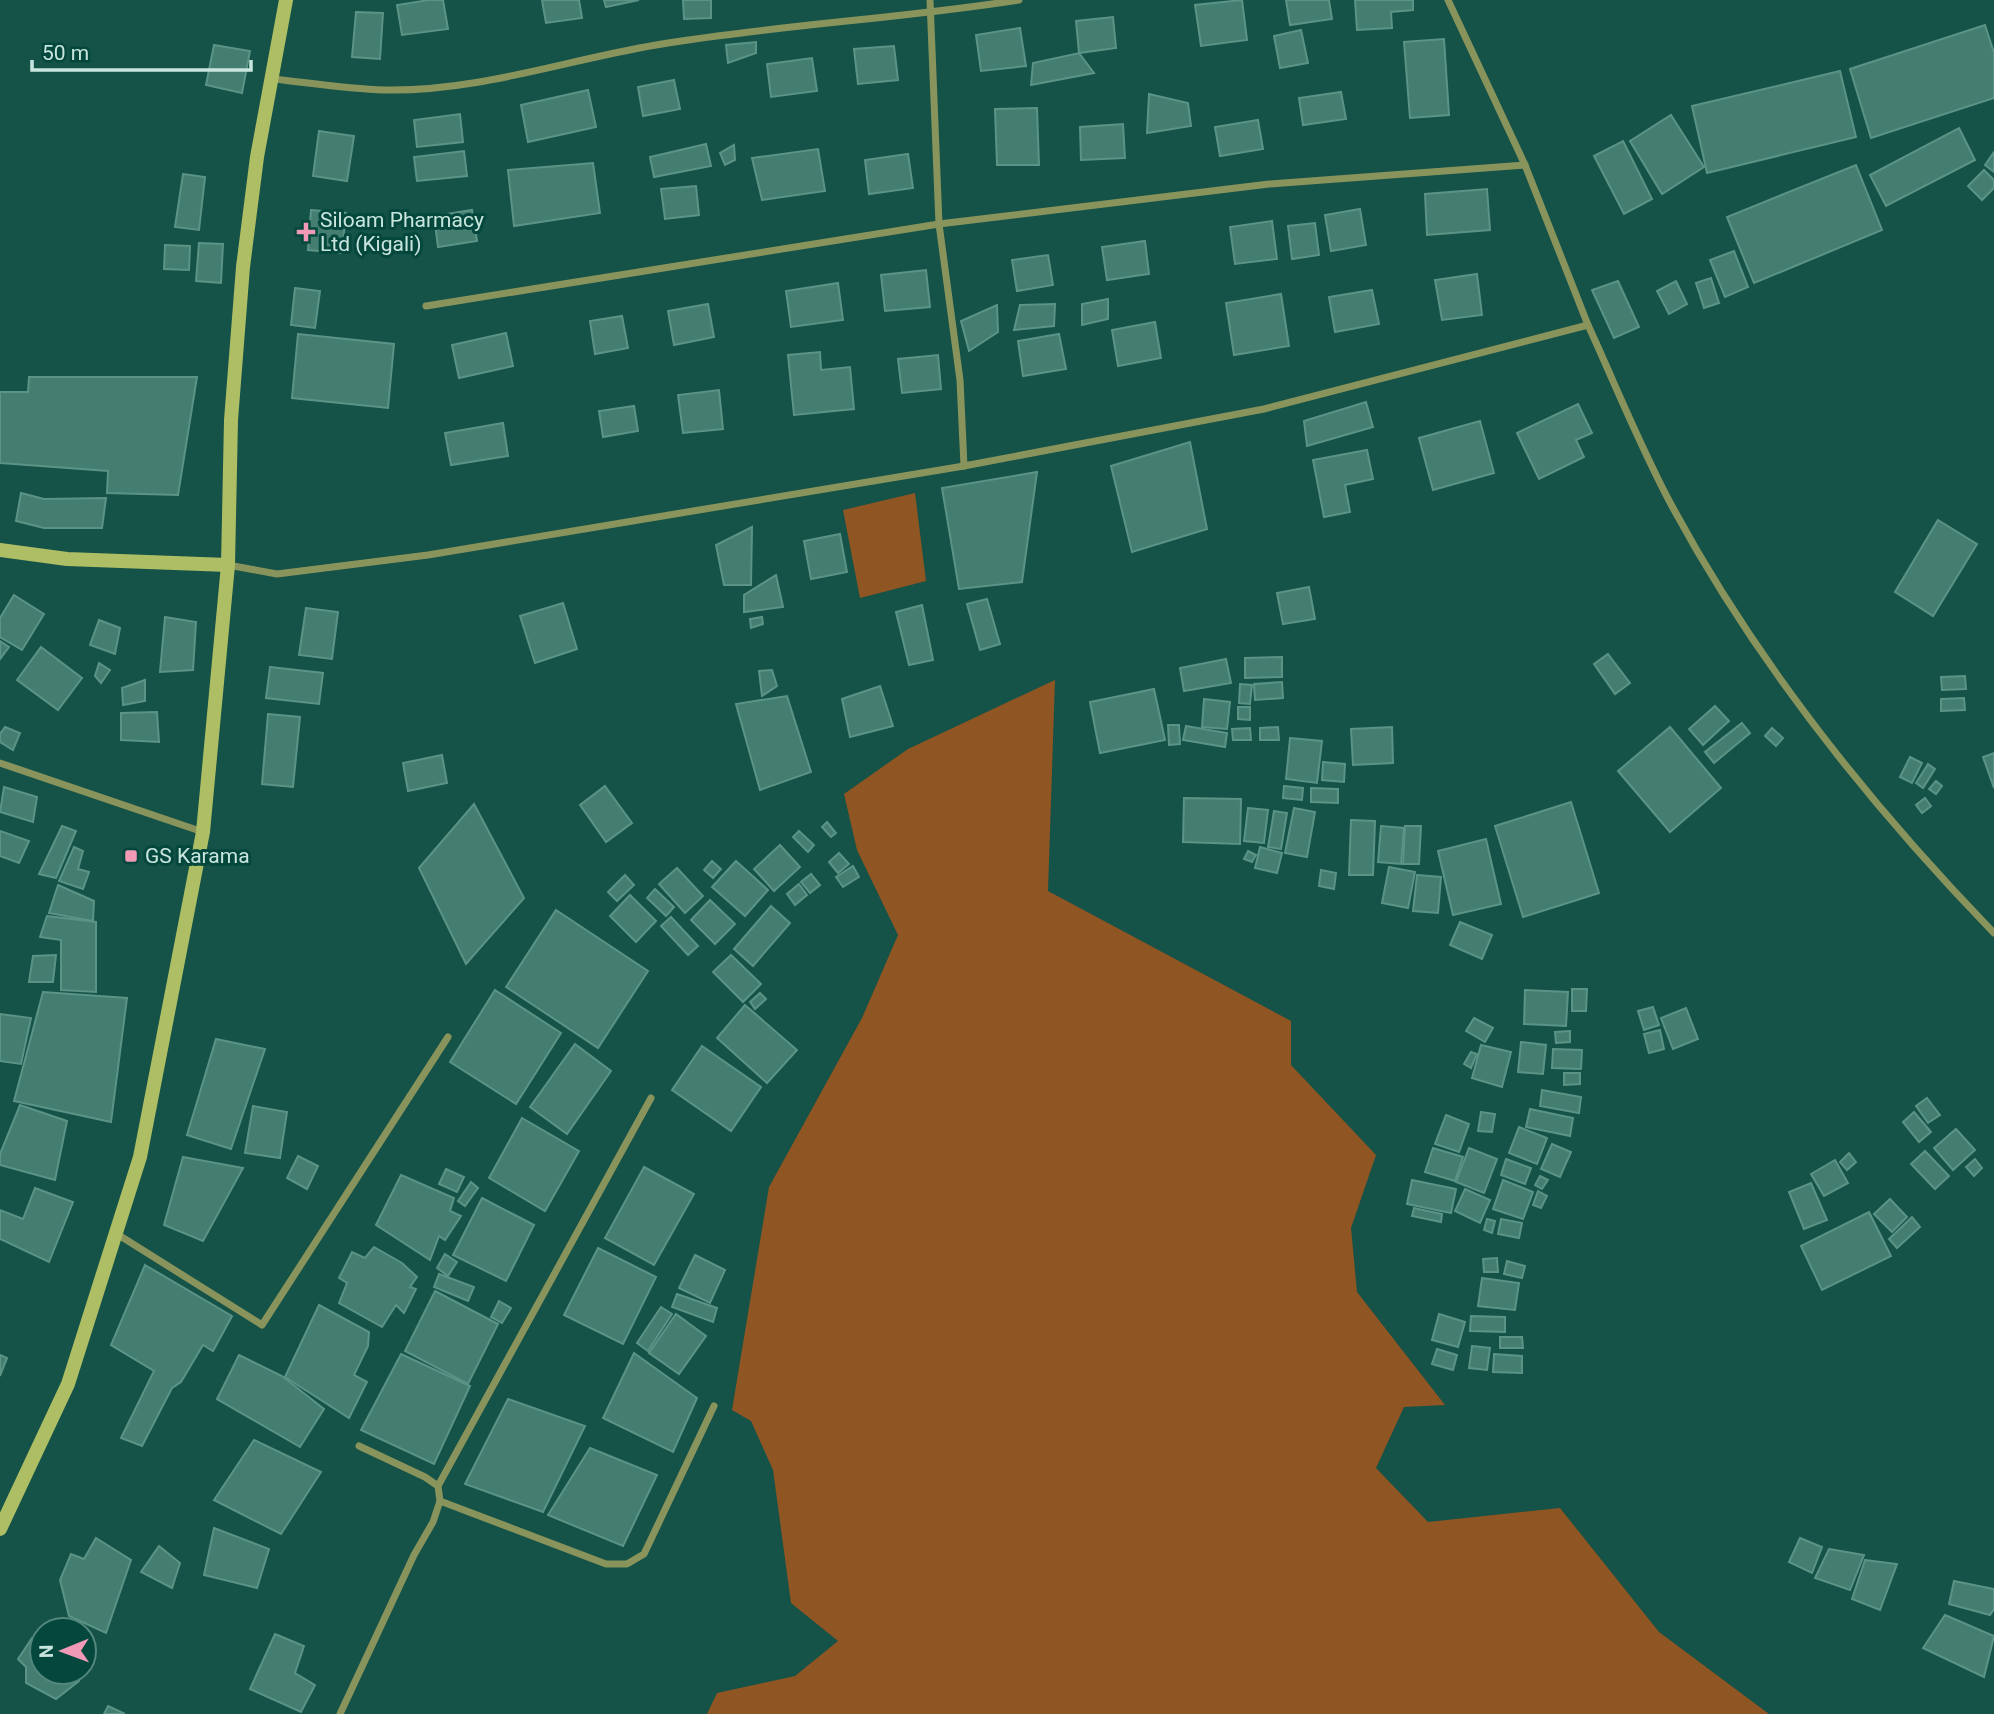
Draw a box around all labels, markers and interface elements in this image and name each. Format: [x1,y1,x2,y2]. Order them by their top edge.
scale bar [32,28,250,72]
text: 50 m [42,41,89,65]
place label: Siloam Pharmacy Ltd (Kigali) [320,208,484,256]
marker: Siloam Pharmacy Ltd (Kigali) [298,224,314,240]
place label: GS Karama [145,844,250,868]
marker: GS Karama [123,848,139,864]
north arrow [28,1616,98,1686]
text: N [35,1644,58,1658]

